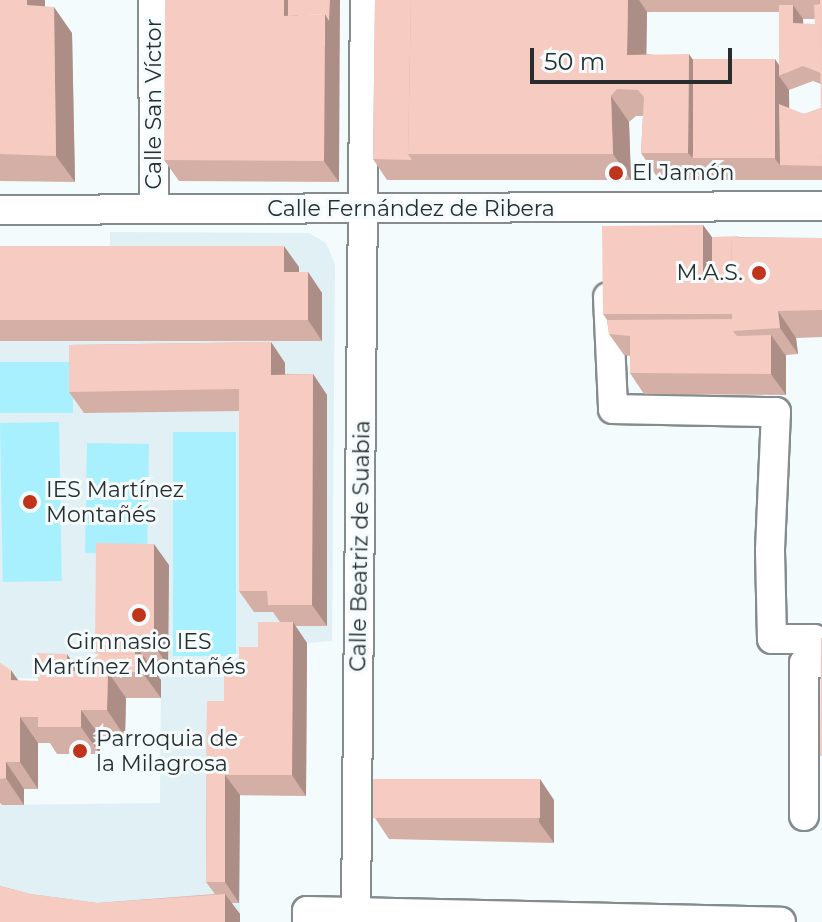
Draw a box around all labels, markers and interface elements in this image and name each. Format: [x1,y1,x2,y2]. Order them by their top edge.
street label: Calle San Víctor [141,19,167,189]
scale bar [534,32,736,82]
text: 50 m [544,47,605,76]
place label: El Jamón [632,160,734,186]
marker: El Jamón [607,164,625,182]
street label: Calle Fernández de Ribera [267,196,555,222]
place label: M.A.S. [677,260,743,286]
marker: M.A.S. [750,264,768,282]
street label: Calle Beatriz de Suabia [345,420,375,672]
place label: IES Martínez Montañés [46,476,184,528]
marker: IES Martínez Montañés [21,493,39,511]
marker: Gimnasio IES Martínez Montañés [130,606,148,624]
place label: Gimnasio IES Martínez Montañés [32,628,246,680]
place label: Parroquia de la Milagrosa [96,725,238,776]
marker: Parroquia de la Milagrosa [71,742,89,760]

